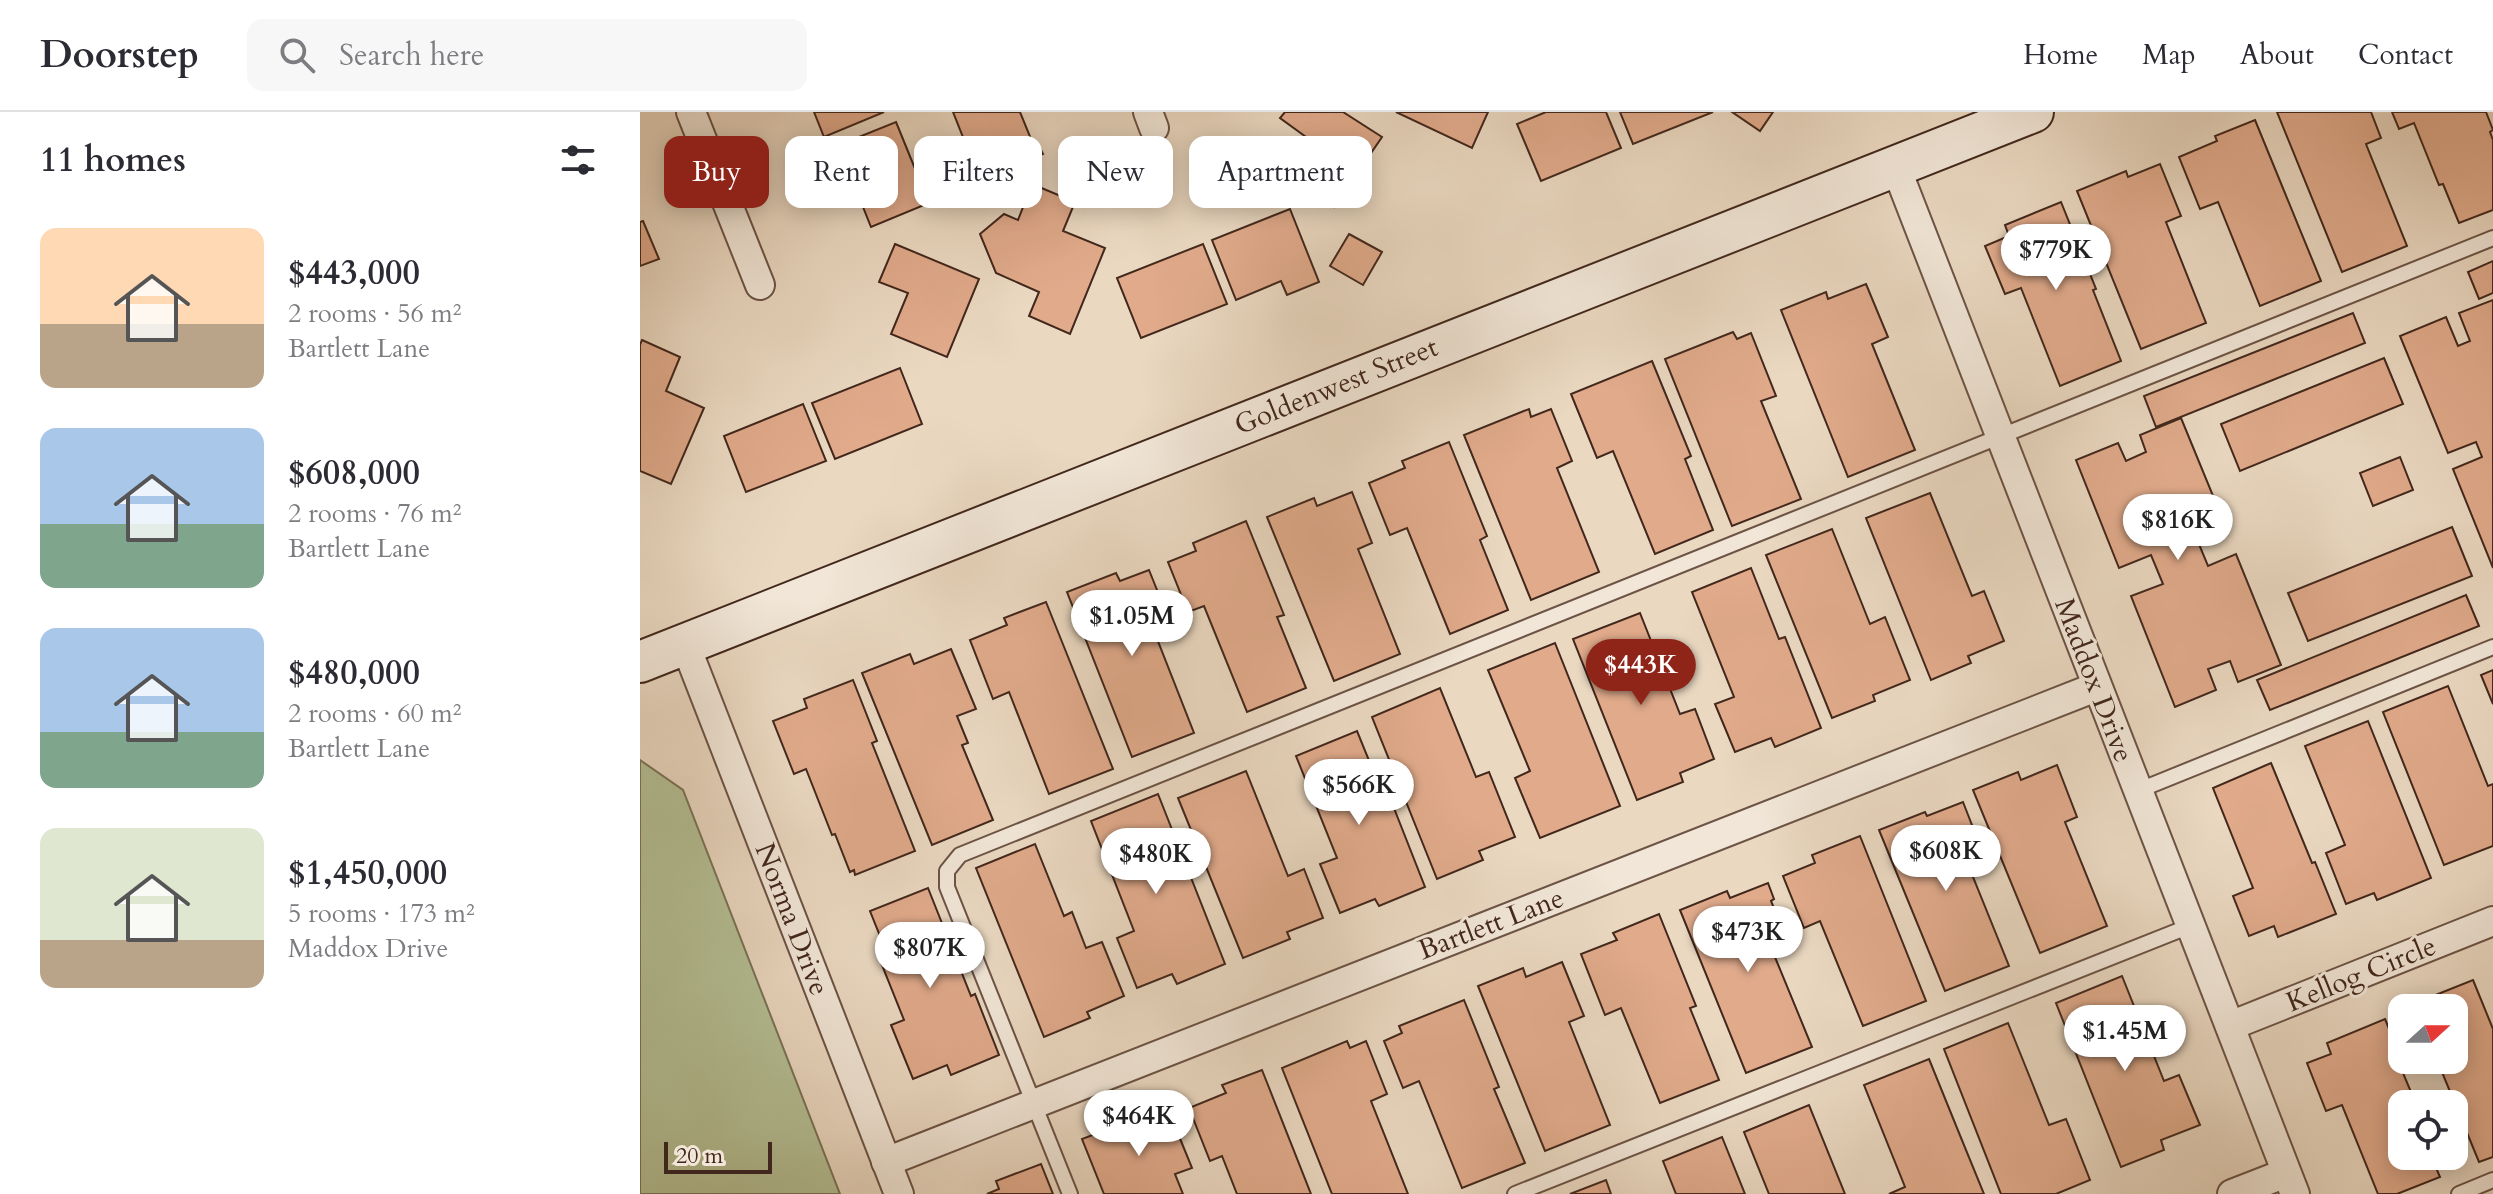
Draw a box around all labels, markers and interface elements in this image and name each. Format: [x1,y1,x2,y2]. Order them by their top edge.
search box [247,19,807,91]
text: Doorstep [40,29,199,81]
icon: search [275,33,319,77]
text: Search here [339,35,484,76]
text: Home [2023,36,2098,74]
text: Map [2142,36,2196,74]
text: About [2240,36,2314,74]
text: Contact [2358,36,2453,74]
chip: Buy [664,136,769,208]
chip: Rent [785,136,898,208]
chip: Filters [914,136,1042,208]
chip: New [1058,136,1173,208]
chip: Apartment [1189,136,1372,208]
text: 11 homes [40,137,186,183]
icon: filters [556,138,600,182]
pin: $779K [2000,224,2112,292]
text: $779K [2019,232,2093,267]
text: $443,000 [288,250,420,296]
icon: home [104,260,200,356]
text: 2 rooms · 56 m² [288,296,461,331]
street label: Goldenwest Street [1229,328,1443,444]
text: Bartlett Lane [288,331,430,366]
text: $608,000 [288,450,420,496]
icon: home [104,460,200,556]
pin: $816K [2122,494,2234,562]
text: 2 rooms · 76 m² [288,496,461,531]
text: $816K [2141,502,2215,537]
text: Bartlett Lane [288,531,430,566]
pin: $1.05M [1067,590,1197,658]
street label: Maddox Drive [2045,593,2143,767]
text: $1.05M [1089,598,1175,633]
pin: $443K [1585,639,1697,707]
text: $443K [1604,647,1678,682]
text: $480,000 [288,650,420,696]
icon: home [104,660,200,756]
text: 2 rooms · 60 m² [288,696,461,731]
text: Bartlett Lane [288,731,430,766]
pin: $566K [1303,759,1415,827]
text: $566K [1322,767,1396,802]
pin: $608K [1890,825,2002,893]
pin: $480K [1100,828,1212,896]
text: $608K [1909,833,1983,868]
text: $480K [1119,836,1193,871]
street label: Norma Drive [746,837,838,1001]
text: $1,450,000 [288,850,447,896]
icon: home [104,860,200,956]
street label: Bartlett Lane [1413,879,1569,969]
text: 5 rooms · 173 m² [288,896,475,931]
pin: $473K [1692,906,1804,974]
text: $473K [1711,914,1785,949]
pin: $807K [874,922,986,990]
street label: Kellog Circle [2281,927,2441,1021]
text: $807K [893,930,967,965]
text: Maddox Drive [288,931,448,966]
north arrow [2388,994,2468,1074]
map controls [2388,994,2468,1170]
pin: $1.45M [2060,1005,2190,1073]
text: $1.45M [2082,1013,2168,1048]
pin: $464K [1083,1090,1195,1158]
button: locate [2388,1090,2468,1170]
text: $464K [1102,1098,1176,1133]
scale bar [664,1138,772,1174]
text: 20 m [676,1141,723,1171]

